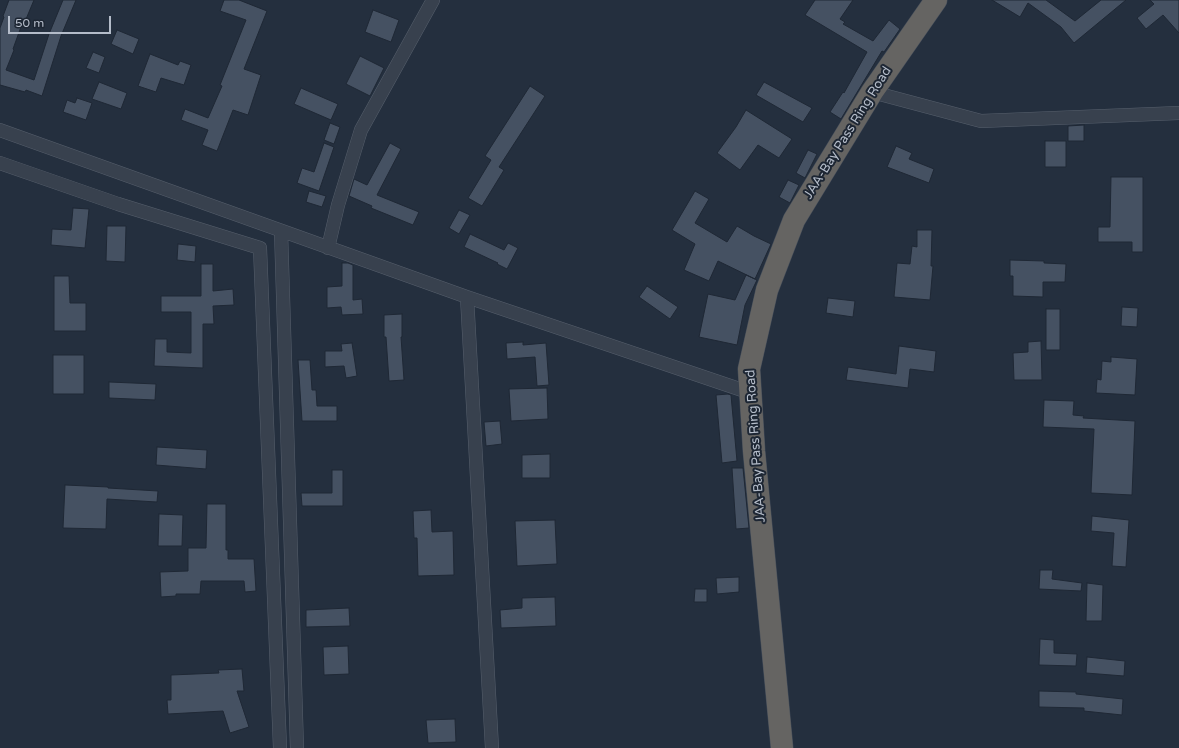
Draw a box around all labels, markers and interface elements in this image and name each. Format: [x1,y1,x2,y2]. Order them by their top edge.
scale bar [10,8,113,34]
text: 50 m [15,16,44,30]
street label: JAA-Bay Pass Ring Road [801,64,895,202]
street label: JAA-Bay Pass Ring Road [743,369,769,523]

